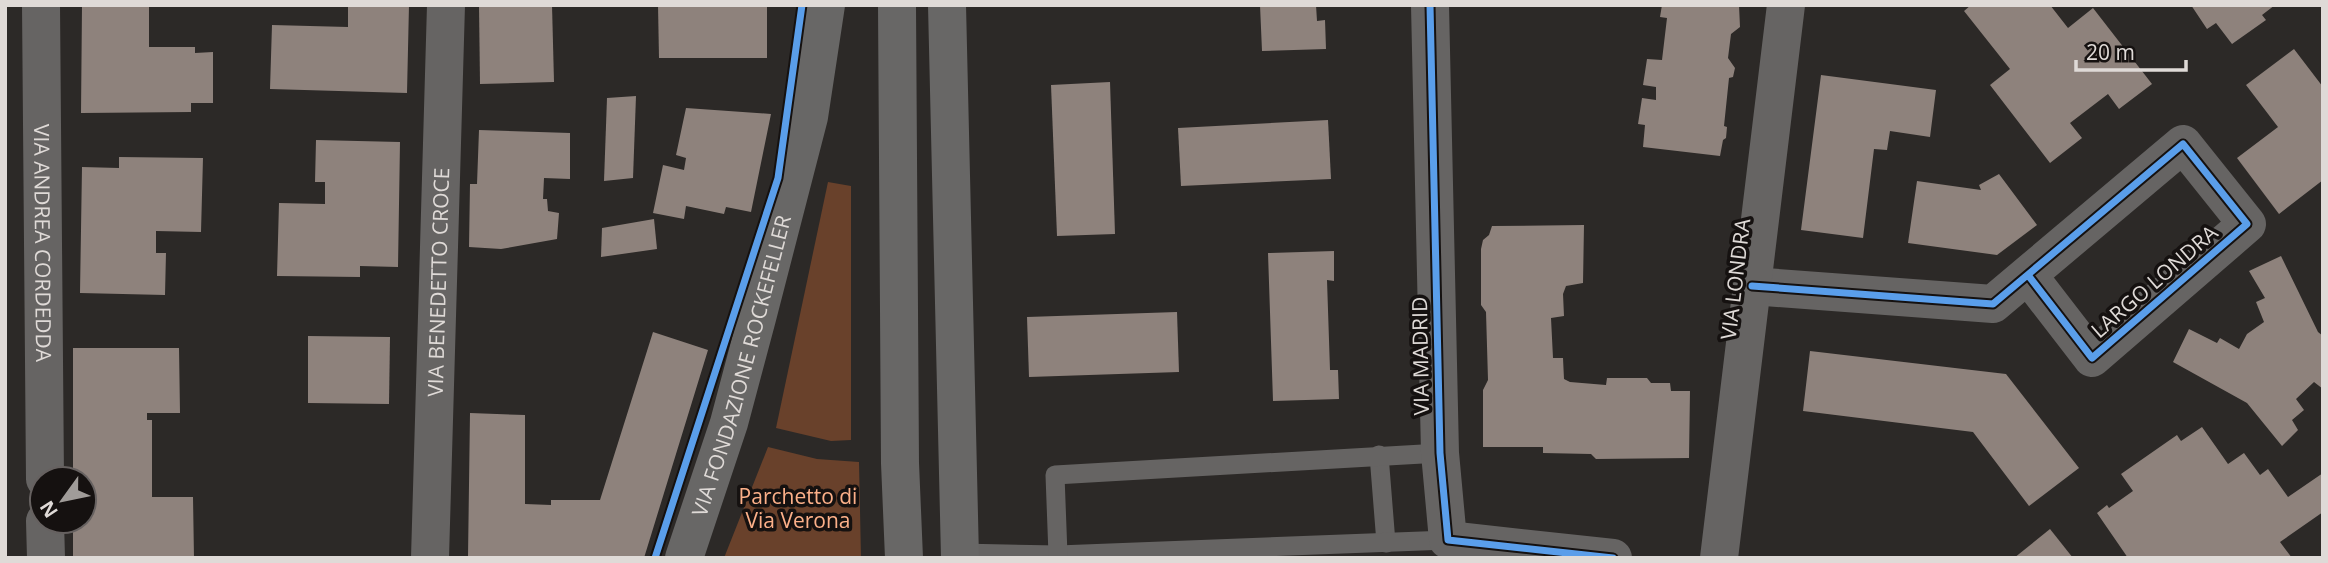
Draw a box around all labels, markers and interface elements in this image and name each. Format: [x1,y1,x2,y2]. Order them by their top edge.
scale bar [2076,28,2186,72]
text: 20 m [2086,38,2135,66]
street label: VIA ANDREA CORDEDDA [28,124,58,363]
street label: VIA BENEDETTO CROCE [421,167,455,397]
street label: VIA FONDAZIONE ROCKEFELLER [685,212,797,520]
street label: VIA LONDRA [1714,216,1756,341]
street label: LARGO LONDRA [2085,218,2224,344]
street label: VIA MADRID [1405,296,1435,416]
north arrow [28,465,98,535]
park label: Parchetto di Via Verona [739,482,857,534]
text: N [34,496,64,523]

